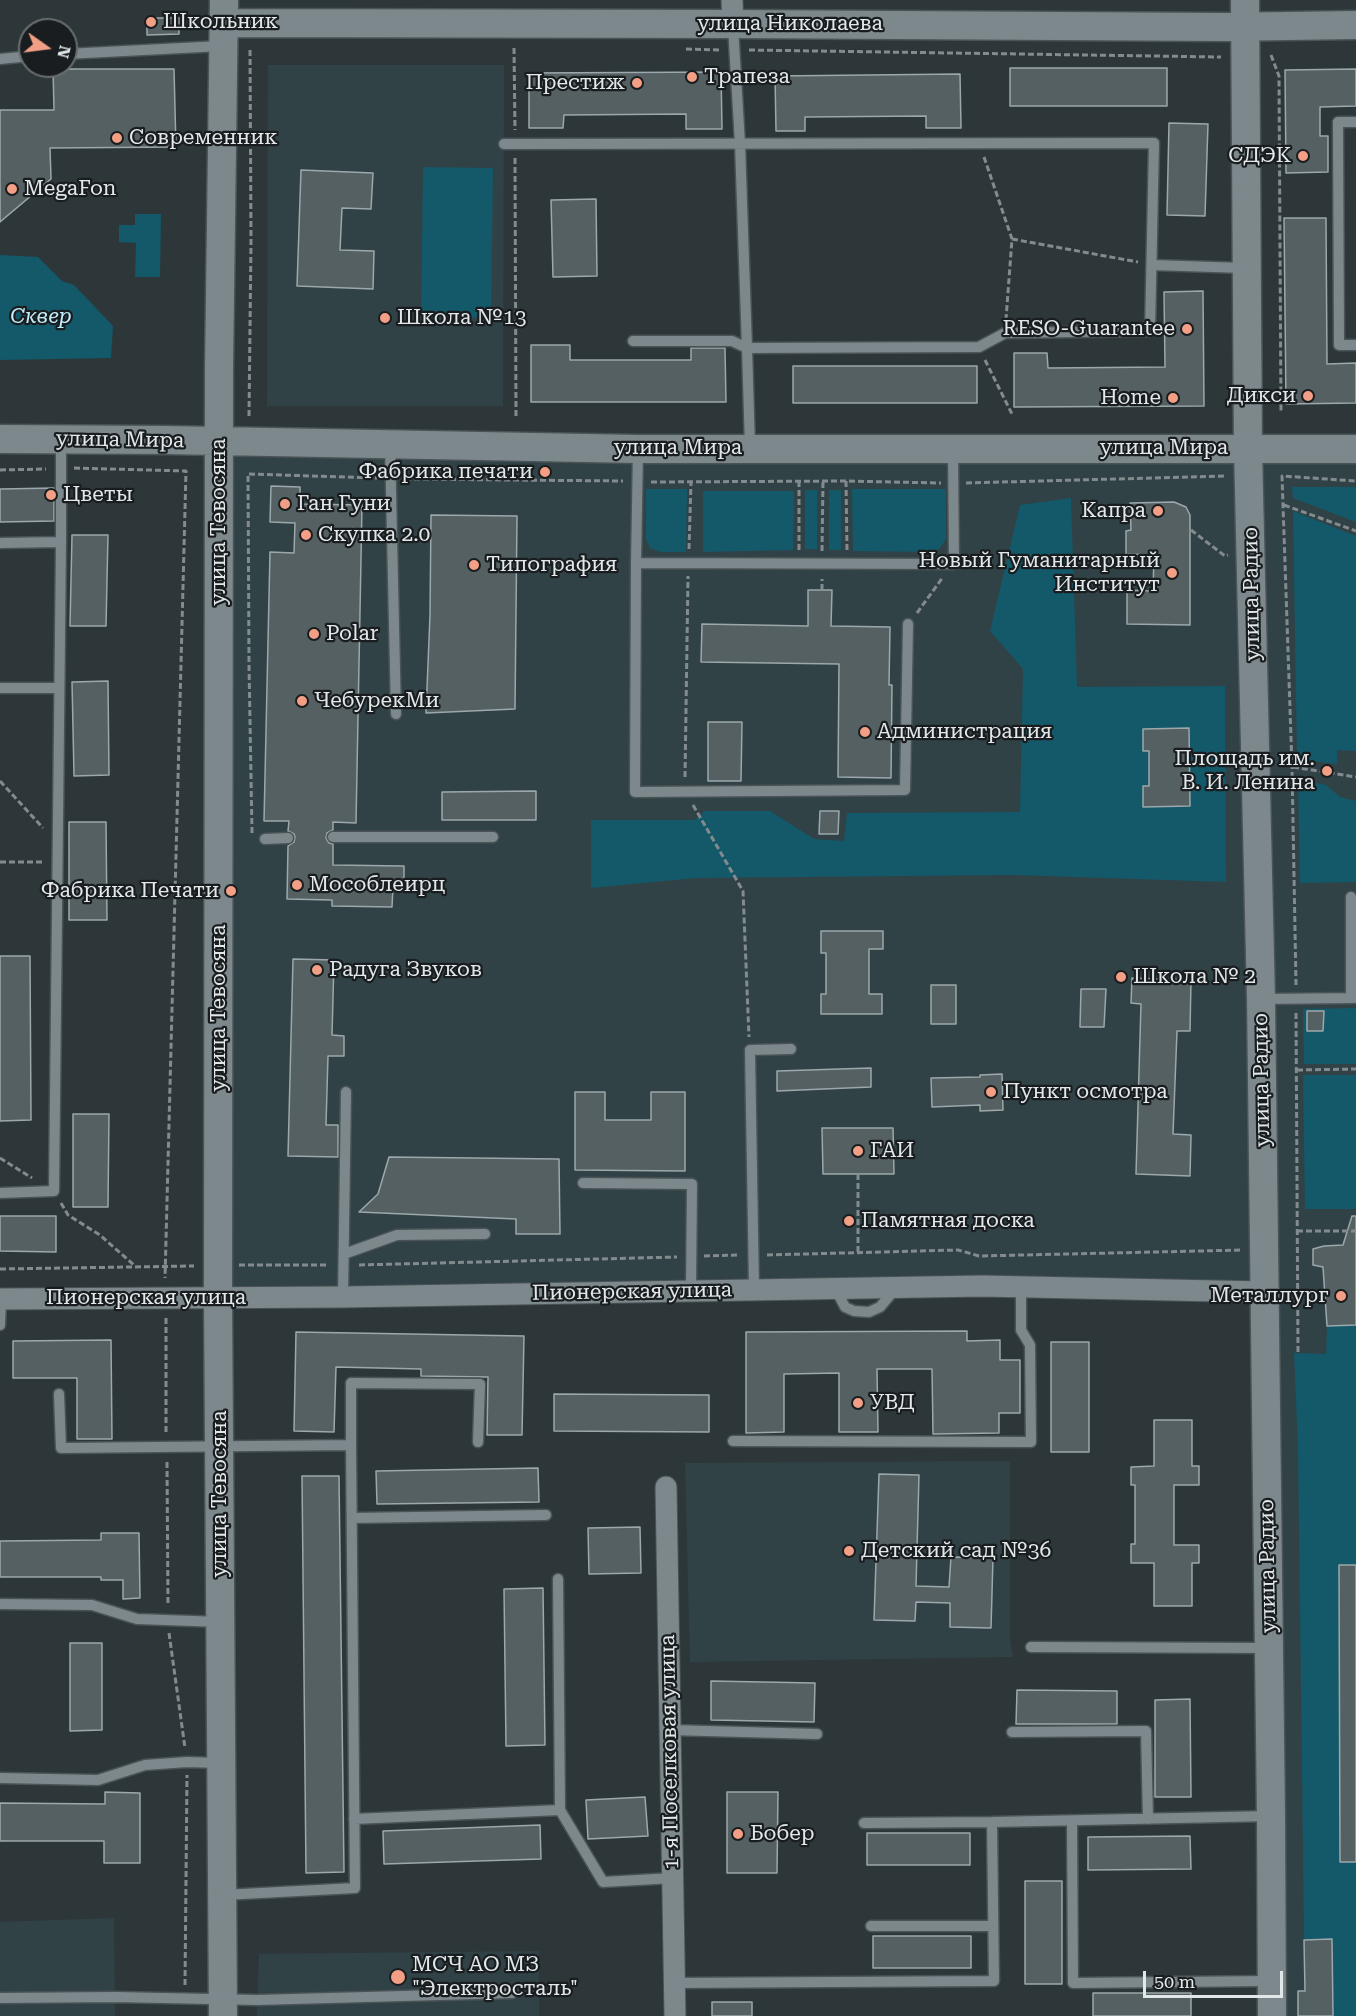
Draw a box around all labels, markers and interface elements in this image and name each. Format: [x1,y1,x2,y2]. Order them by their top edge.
place label: Школьник [163,9,278,35]
street label: улица Николаева [697,11,883,37]
marker: Школьник [144,15,158,29]
north arrow [18,18,78,78]
text: N [53,44,75,60]
place label: Трапеза [704,64,790,90]
place label: Престиж [525,70,625,96]
marker: Трапеза [685,70,699,84]
marker: Престиж [630,76,644,90]
place label: Современник [129,125,278,151]
marker: Современник [110,131,124,145]
place label: СДЭК [1228,143,1291,169]
marker: СДЭК [1296,149,1310,163]
place label: MegaFon [24,176,116,202]
marker: MegaFon [5,182,19,196]
park label: Сквер [10,304,72,330]
place label: Школа №13 [397,305,527,331]
marker: Школа №13 [378,311,392,325]
place label: RESO-Guarantee [1003,316,1175,342]
marker: RESO-Guarantee [1180,322,1194,336]
place label: Дикси [1227,383,1296,409]
place label: Home [1100,385,1161,411]
marker: Дикси [1301,389,1315,403]
marker: Home [1166,391,1180,405]
street label: улица Мира [56,426,184,454]
street label: улица Мира [614,435,742,461]
street label: улица Мира [1100,435,1228,461]
street label: улица Тевосяна [206,438,232,606]
place label: Фабрика печати [359,459,533,485]
marker: Фабрика печати [538,465,552,479]
place label: Цветы [63,482,133,508]
marker: Цветы [44,488,58,502]
place label: Ган Гуни [297,491,391,517]
marker: Ган Гуни [278,497,292,511]
place label: Капра [1081,498,1146,524]
marker: Капра [1151,504,1165,518]
place label: Скупка 2.0 [318,522,430,548]
street label: улица Радио [1238,527,1266,661]
marker: Скупка 2.0 [299,528,313,542]
place label: Новый Гуманитарный Институт [919,548,1160,598]
place label: Типография [486,552,617,578]
marker: Типография [467,558,481,572]
marker: Новый Гуманитарный Институт [1165,566,1179,580]
place label: Polar [326,621,378,647]
marker: Polar [307,627,321,641]
place label: ЧебурекМи [314,688,439,714]
marker: ЧебурекМи [295,694,309,708]
place label: Администрация [877,719,1052,745]
marker: Администрация [858,725,872,739]
place label: Площадь им. В. И. Ленина [1175,746,1315,796]
marker: Площадь им. В. И. Ленина [1320,764,1334,778]
place label: Мособлеирц [309,872,445,898]
place label: Фабрика Печати [41,878,219,904]
marker: Мособлеирц [290,878,304,892]
marker: Фабрика Печати [224,884,238,898]
street label: улица Тевосяна [206,924,232,1092]
place label: Радуга Звуков [329,957,482,983]
marker: Радуга Звуков [310,963,324,977]
place label: Школа № 2 [1133,964,1256,990]
marker: Школа № 2 [1114,970,1128,984]
street label: улица Радио [1248,1013,1276,1147]
place label: Пункт осмотра [1003,1079,1168,1105]
marker: Пункт осмотра [984,1085,998,1099]
place label: ГАИ [870,1138,914,1164]
marker: ГАИ [851,1144,865,1158]
place label: Памятная доска [861,1208,1035,1234]
marker: Памятная доска [842,1214,856,1228]
street label: Пионерская улица [532,1278,732,1306]
place label: Металлург [1210,1283,1329,1309]
street label: Пионерская улица [46,1285,246,1311]
marker: Металлург [1334,1289,1348,1303]
place label: УВД [870,1390,915,1416]
marker: УВД [851,1396,865,1410]
street label: улица Тевосяна [207,1410,233,1578]
street label: улица Радио [1254,1499,1282,1633]
place label: Детский сад №36 [861,1538,1051,1564]
marker: Детский сад №36 [842,1544,856,1558]
street label: 1-я Поселковая улица [655,1634,685,1870]
place label: Бобер [750,1821,815,1847]
marker: Бобер [731,1827,745,1841]
place label: МСЧ АО МЗ "Электросталь" [412,1952,578,2002]
scale bar [1146,1959,1286,1997]
marker: МСЧ АО МЗ "Электросталь" [389,1968,407,1986]
text: 50 m [1154,1971,1195,1992]

